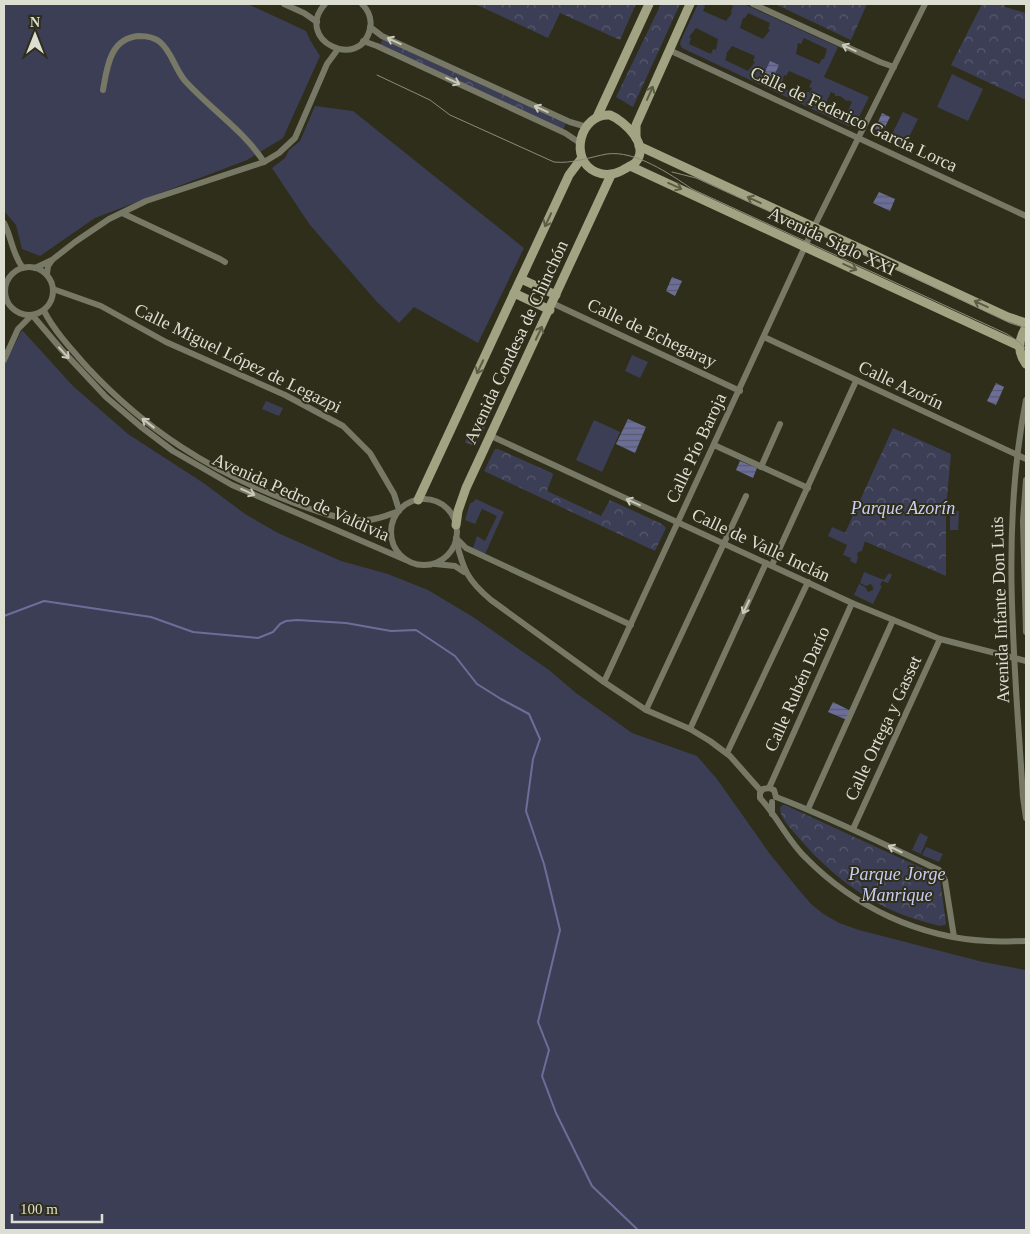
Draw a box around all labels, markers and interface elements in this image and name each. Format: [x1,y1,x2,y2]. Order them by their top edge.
north arrow [10,10,60,60]
text: N [30,15,40,30]
one-way arrow [387,36,402,46]
one-way arrow [842,42,857,52]
street label: Calle de Federico García Lorca [747,62,961,176]
one-way arrow [445,77,460,87]
one-way arrow [646,86,656,101]
one-way arrow [534,104,549,114]
one-way arrow [667,182,682,191]
one-way arrow [747,194,762,204]
street label: Avenida Siglo XXI [765,203,899,279]
one-way arrow [543,212,553,227]
street label: Avenida Condesa de Chinchón [460,237,572,447]
one-way arrow [842,263,857,273]
street label: Calle de Echegaray [584,294,720,372]
street label: Calle Miguel López de Legazpi [131,299,345,417]
one-way arrow [974,299,989,309]
one-way arrow [535,326,544,341]
one-way arrow [58,346,70,359]
street label: Calle Azorín [855,357,947,413]
one-way arrow [475,359,484,374]
street label: Calle Pío Baroja [662,390,730,506]
one-way arrow [142,418,155,429]
street label: Avenida Pedro de Valdivia [209,449,393,545]
one-way arrow [240,488,255,497]
one-way arrow [626,497,641,506]
park label: Parque Azorín [850,498,955,518]
street label: Calle de Valle Inclán [689,504,833,586]
street label: Avenida Infante Don Luis [987,516,1013,704]
one-way arrow [740,599,750,614]
street label: Calle Rubén Darío [760,623,834,755]
street label: Calle Ortega y Gasset [841,652,925,804]
one-way arrow [888,844,903,853]
park label: Parque Jorge Manrique [847,864,946,905]
scale bar [12,1192,102,1224]
text: 100 m [20,1201,58,1217]

